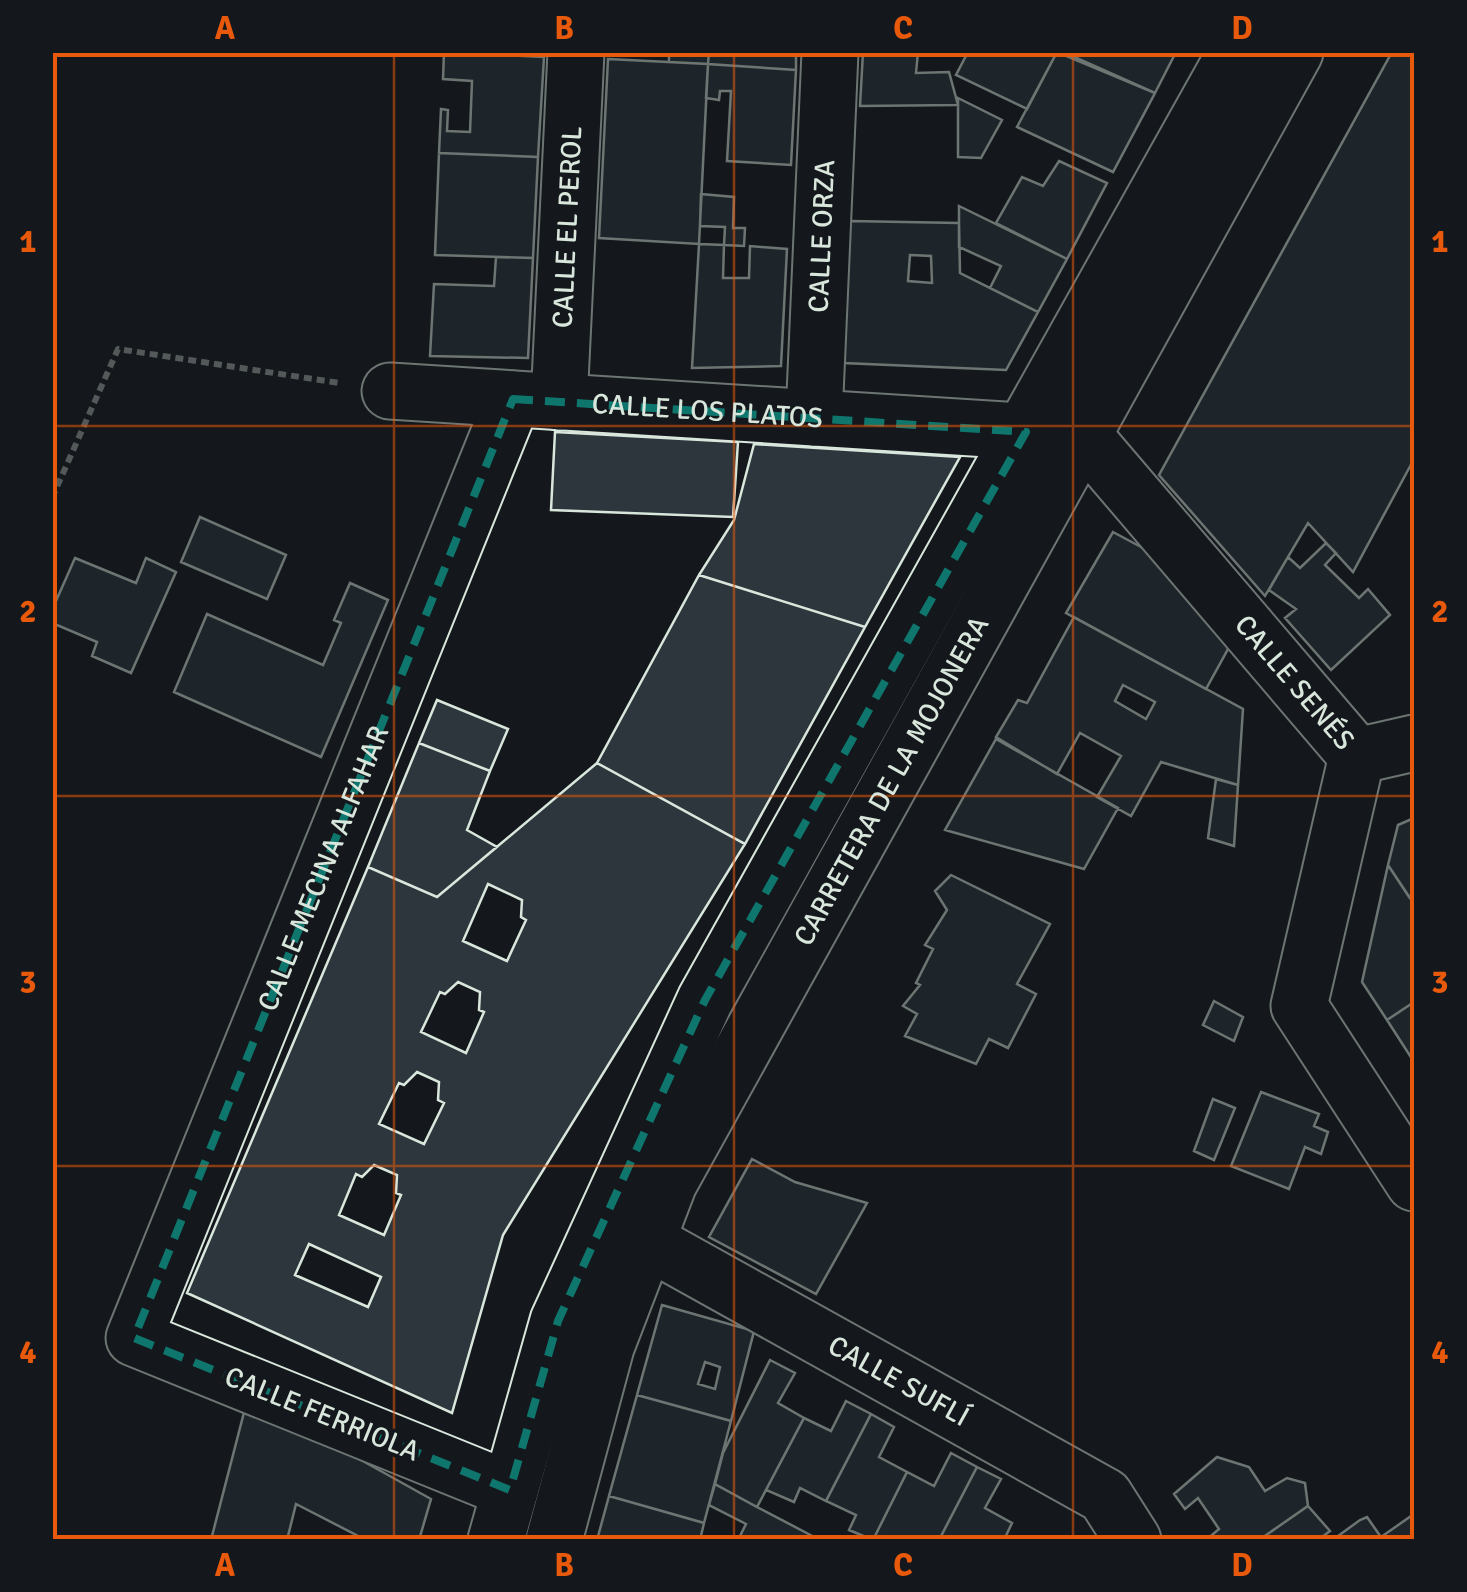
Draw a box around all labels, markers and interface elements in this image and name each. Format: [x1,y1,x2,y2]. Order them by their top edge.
text: A [215,9,236,48]
text: B [554,9,574,48]
text: C [893,9,913,48]
text: D [1231,9,1253,48]
street label: CALLE EL PEROL [546,125,589,329]
street label: CALLE ORZA [802,159,842,313]
text: 1 [19,222,37,261]
text: 1 [1431,222,1449,261]
street label: CALLE LOS PLATOS [591,387,824,435]
text: 2 [19,592,37,631]
text: 2 [1431,592,1449,631]
street label: CALLE SENÉS [1227,608,1361,757]
street label: CARRETERA DE LA MOJONERA [787,610,996,952]
street label: CALLE MECINA ALFAHAR [251,721,396,1016]
text: 3 [19,963,37,1002]
text: 3 [1431,963,1449,1002]
street label: CALLE SUFLÍ [822,1328,976,1434]
text: 4 [19,1333,37,1372]
text: 4 [1431,1333,1449,1372]
street label: CALLE FERRIOLA [220,1359,424,1469]
text: A [215,1546,236,1585]
text: B [554,1546,574,1585]
text: C [893,1546,913,1585]
text: D [1231,1546,1253,1585]

